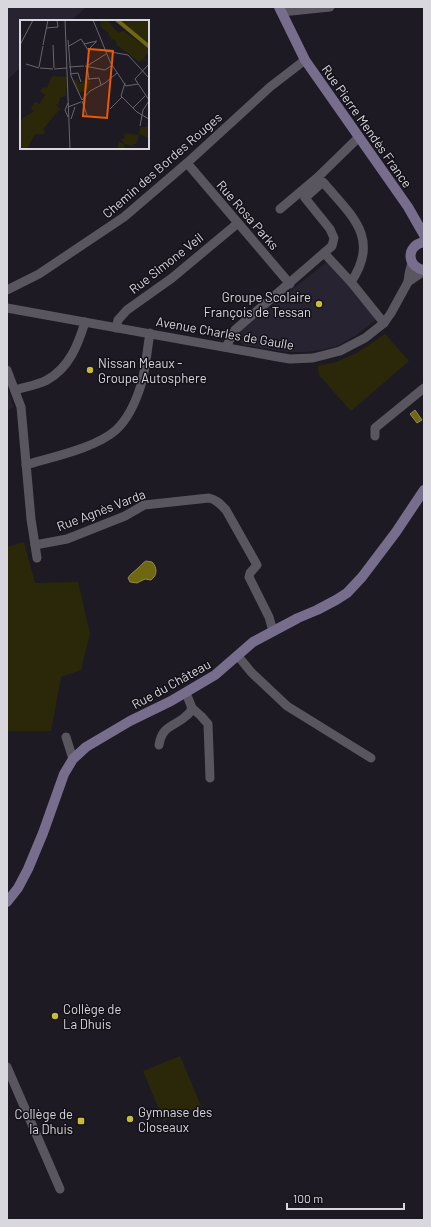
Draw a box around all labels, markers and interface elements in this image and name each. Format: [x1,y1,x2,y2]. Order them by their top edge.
inset map [20,20,149,149]
street label: Rue Pierre Mendès France [318,61,416,191]
street label: Chemin des Bordes Rouges [99,109,225,221]
street label: Rue Rosa Parks [214,177,282,253]
street label: Rue Simone Veil [126,229,206,297]
place label: Groupe Scolaire François de Tessan [204,289,311,320]
marker: Groupe Scolaire François de Tessan [314,299,324,309]
street label: Avenue Charles de Gaulle [155,313,295,353]
place label: Nissan Meaux - Groupe Autosphere [98,355,207,386]
marker: Nissan Meaux - Groupe Autosphere [85,365,95,375]
street label: Rue Agnès Varda [54,486,148,534]
street label: Rue du Château [129,656,213,712]
place label: Collège de La Dhuis [63,1001,121,1032]
marker: Collège de La Dhuis [50,1011,60,1021]
place label: Gymnase des Closeaux [138,1104,212,1135]
place label: Collège de la Dhuis [15,1106,73,1137]
marker: Gymnase des Closeaux [125,1114,135,1124]
marker: Collège de la Dhuis [76,1116,86,1126]
scale bar [287,1185,404,1211]
text: 100 m [293,1191,323,1205]

